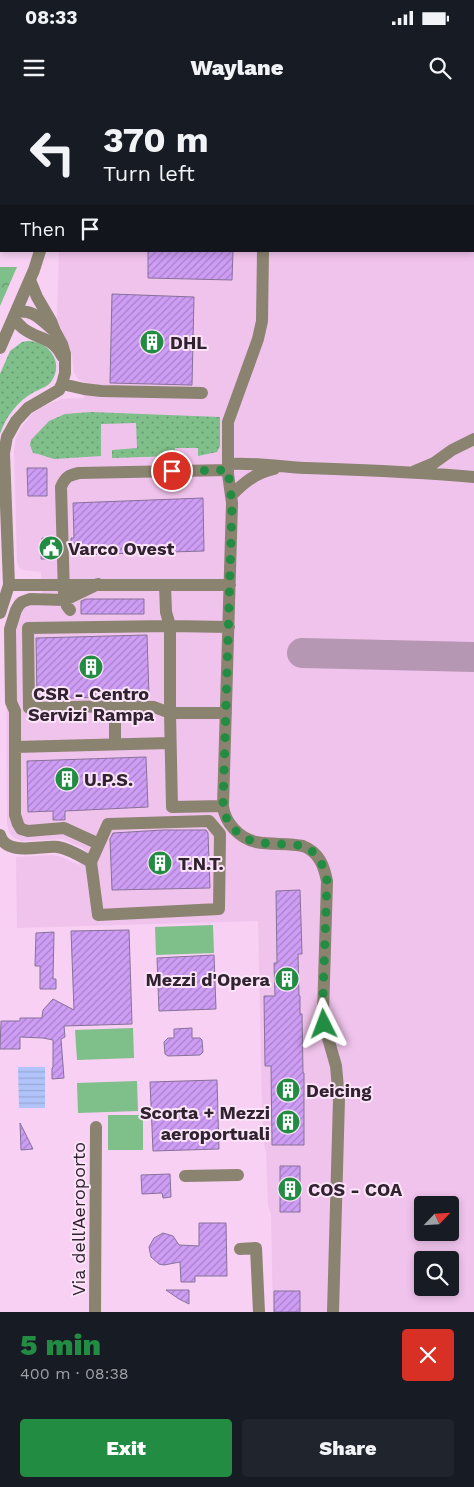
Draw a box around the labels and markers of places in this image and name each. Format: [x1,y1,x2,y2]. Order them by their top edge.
building icon: DHL [139,329,165,355]
place label: DHL [170,332,207,353]
pin [151,450,193,492]
public building icon: Varco Ovest [38,535,64,561]
place label: Varco Ovest [68,538,175,559]
building icon: CSR - Centro Servizi Rampa [78,654,104,680]
place label: CSR - Centro Servizi Rampa [28,683,155,725]
building icon: U.P.S. [54,766,80,792]
place label: U.P.S. [84,769,133,790]
building icon: T.N.T. [147,850,173,876]
place label: T.N.T. [178,853,224,874]
building icon: Mezzi d'Opera [274,966,300,992]
place label: Mezzi d'Opera [146,969,271,990]
building icon: Deicing [275,1077,301,1103]
place label: Deicing [306,1080,372,1101]
place label: Scorta + Mezzi aeroportuali [140,1102,270,1144]
building icon: Scorta + Mezzi aeroportuali [275,1109,301,1135]
building icon: COS - COA [277,1176,303,1202]
place label: COS - COA [308,1179,403,1200]

